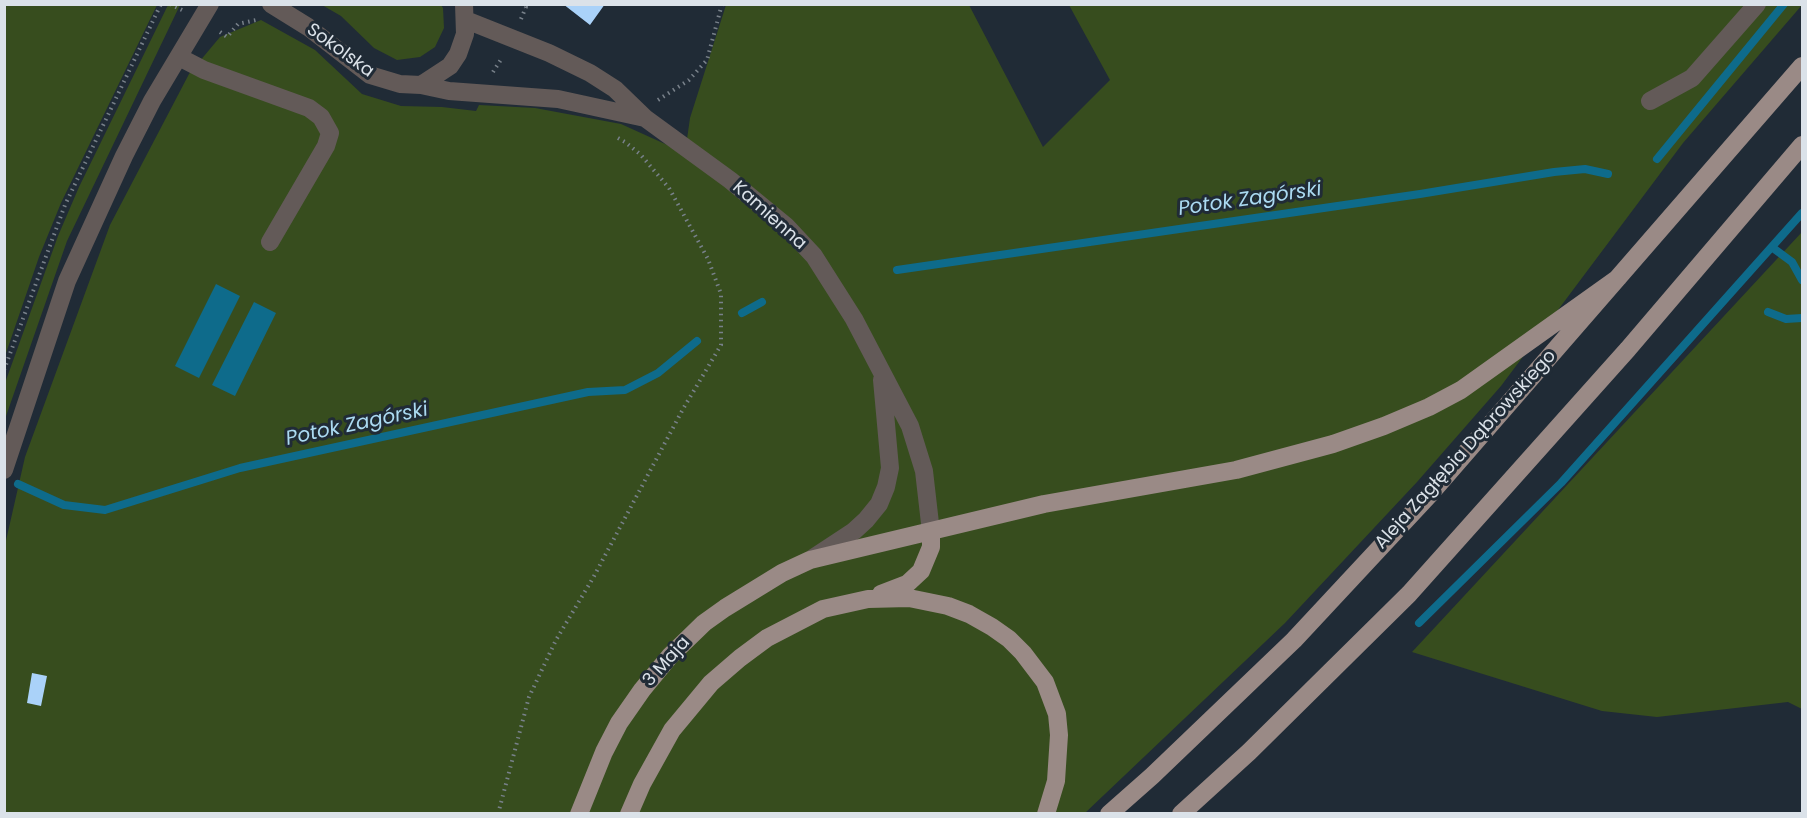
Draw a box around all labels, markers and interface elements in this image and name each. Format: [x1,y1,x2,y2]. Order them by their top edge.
street label: Sokolska [302,19,378,83]
street label: Kamienna [727,177,811,255]
water label: Potok Zagórski [1177,178,1323,222]
street label: Aleja Zagłębia Dąbrowskiego [1371,346,1561,554]
water label: Potok Zagórski [284,398,430,452]
street label: 3 Maja [639,633,695,691]

